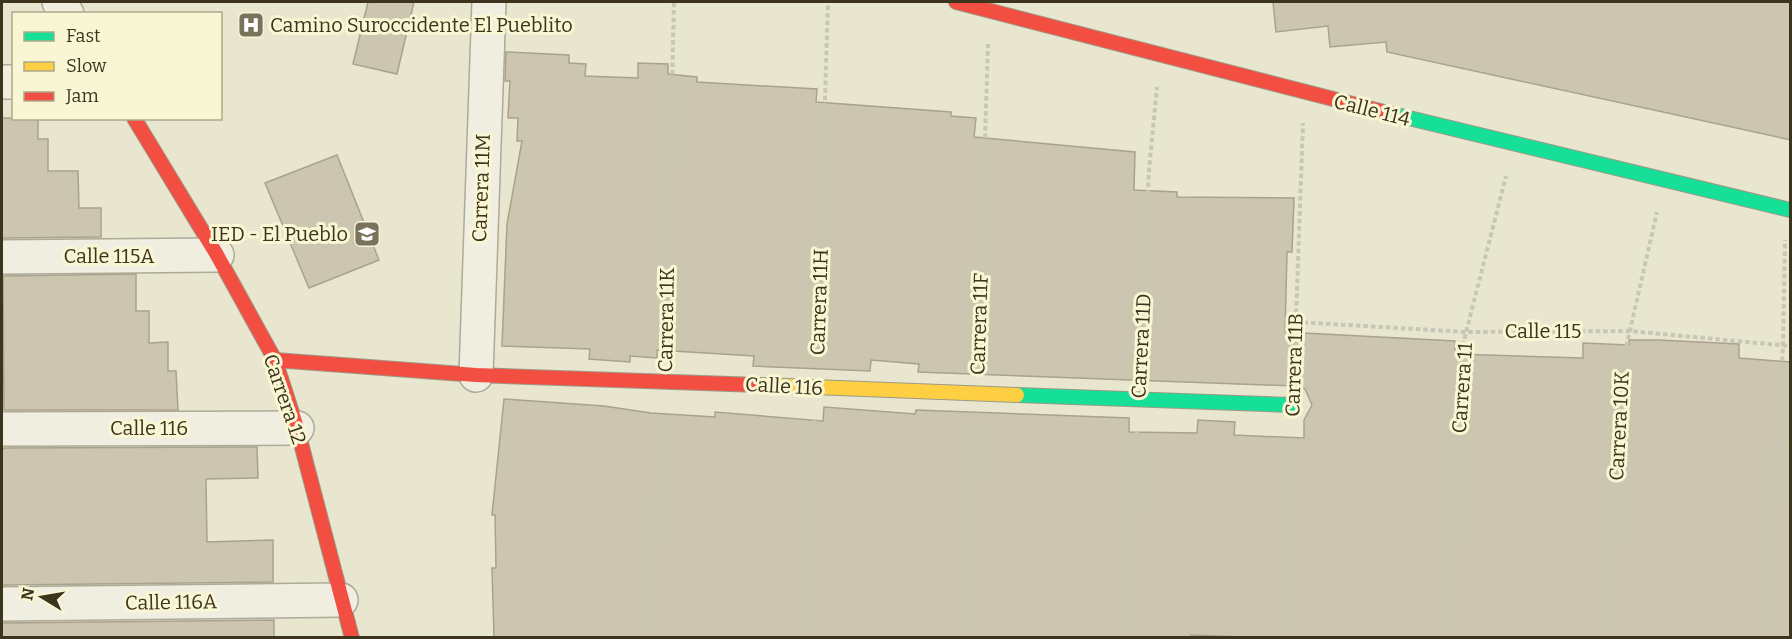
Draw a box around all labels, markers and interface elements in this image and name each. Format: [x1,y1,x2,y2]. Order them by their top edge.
hospital icon: Camino Suroccidente El Pueblito [236,10,266,40]
legend [12,12,222,120]
place label: Camino Suroccidente El Pueblito [270,13,573,37]
text: Fast [66,25,101,47]
text: Slow [66,55,107,77]
text: Jam [65,85,99,107]
street label: Calle 114 [1331,89,1413,131]
street label: Carrera 11M [467,133,495,243]
school or university icon: IED - El Pueblo [352,219,382,249]
place label: IED - El Pueblo [211,222,348,246]
street label: Calle 115A [64,244,155,268]
street label: Carrera 11H [805,248,833,356]
street label: Carrera 11K [653,267,679,373]
street label: Carrera 11F [965,273,993,375]
street label: Carrera 11D [1126,293,1156,399]
street label: Carrera 11B [1280,313,1308,417]
street label: Calle 115 [1505,319,1581,343]
street label: Carrera 11 [1447,342,1477,434]
street label: Carrera 12 [258,351,312,447]
street label: Carrera 10K [1604,371,1634,481]
street label: Calle 116 [744,372,824,400]
street label: Calle 116 [110,416,188,440]
north arrow [12,567,72,627]
text: N [17,586,38,602]
street label: Calle 116A [125,589,218,615]

